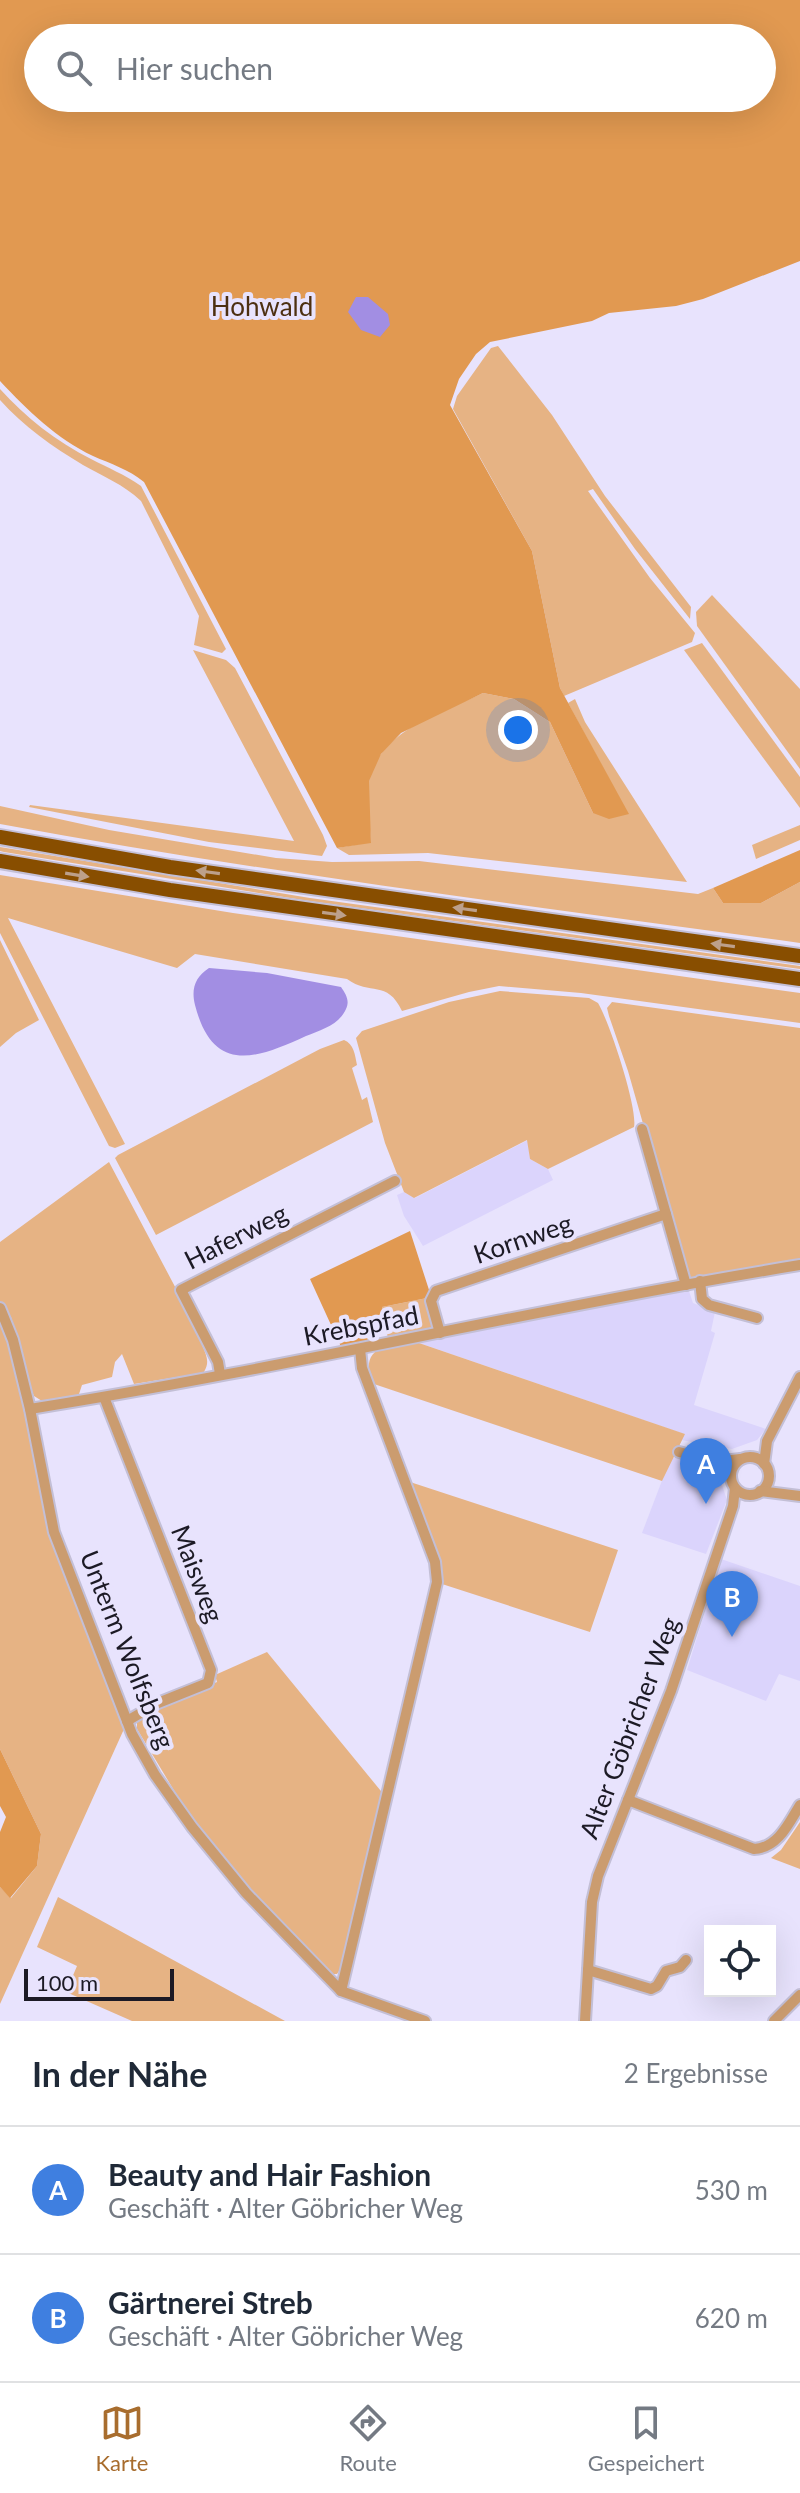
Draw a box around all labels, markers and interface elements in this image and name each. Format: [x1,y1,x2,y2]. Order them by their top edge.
search box [24,24,776,112]
icon: search [52,46,96,90]
text: Hier suchen [116,50,273,86]
park label: Hohwald [211,290,313,322]
your location [498,710,538,750]
one-way arrow [195,865,220,878]
one-way arrow [65,869,90,882]
one-way arrow [452,902,477,915]
one-way arrow [322,908,347,921]
one-way arrow [710,938,735,951]
street label: Haferweg [179,1197,293,1276]
street label: Kornweg [469,1206,576,1270]
street label: Krebspfad [301,1298,421,1352]
pin: A [680,1438,732,1504]
street label: Maisweg [165,1520,231,1627]
street label: Unterm Wolfsberg [74,1546,182,1753]
pin: B [706,1571,758,1637]
street label: Alter Göbricher Weg [572,1612,686,1843]
map controls [704,1925,776,1997]
button: locate [704,1925,776,1997]
scale bar [24,1965,174,2001]
text: 100 m [36,1969,98,1996]
text: In der Nähe [32,2053,207,2094]
text: 2 Ergebnisse [624,2057,768,2089]
text: Beauty and Hair Fashion [108,2156,431,2192]
text: A [49,2174,67,2206]
text: 530 m [695,2174,768,2206]
text: Geschäft · Alter Göbricher Weg [108,2192,463,2224]
text: Gärtnerei Streb [108,2284,313,2320]
text: B [49,2302,67,2334]
text: 620 m [695,2302,768,2334]
text: Geschäft · Alter Göbricher Weg [108,2320,463,2352]
tab: Karte [96,2401,148,2476]
tab: Route [340,2401,397,2476]
tab: Gespeichert [588,2401,704,2476]

